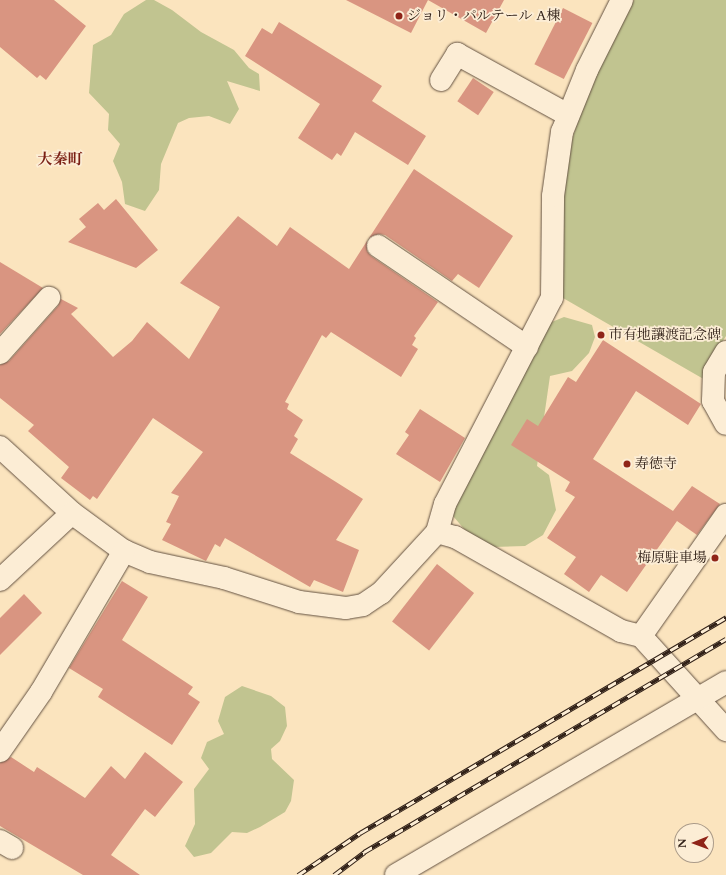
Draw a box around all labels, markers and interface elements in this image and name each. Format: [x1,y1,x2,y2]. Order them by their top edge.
place label: ジョリ・パルテール A棟 [407,8,561,24]
marker: ジョリ・パルテール A棟 [394,11,404,21]
district label: 大秦町 [38,151,82,169]
place label: 市有地讓渡記念碑 [609,327,721,343]
marker: 市有地讓渡記念碑 [596,330,606,340]
place label: 寿徳寺 [635,456,677,472]
marker: 寿徳寺 [622,459,632,469]
place label: 梅原駐車場 [637,550,707,566]
marker: 梅原駐車場 [710,553,720,563]
north arrow [674,823,714,863]
text: N [675,838,690,848]

